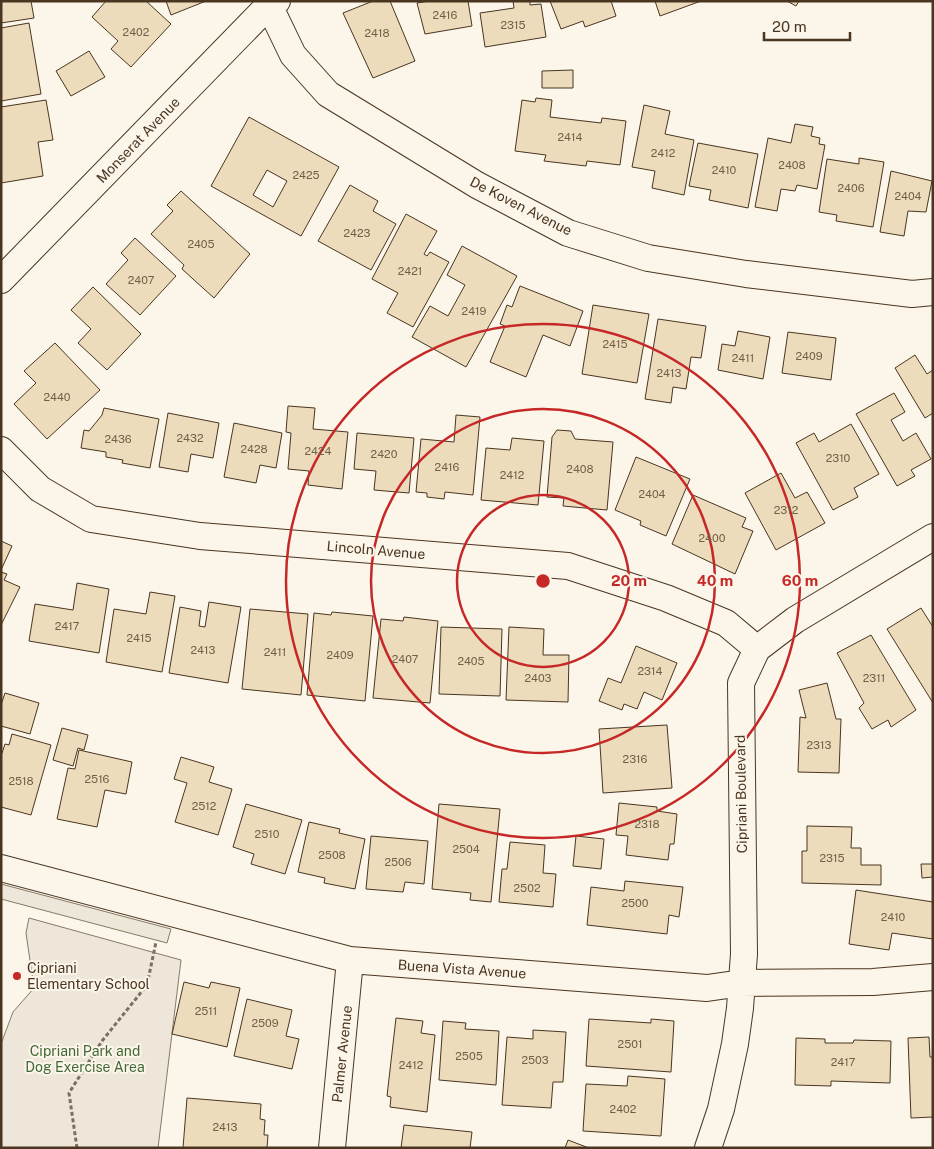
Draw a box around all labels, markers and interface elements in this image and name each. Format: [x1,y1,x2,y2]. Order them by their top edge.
house number: 2416 [433,9,458,21]
scale bar [764,10,850,42]
text: 20 m [772,18,807,35]
house number: 2315 [500,19,526,31]
house number: 2402 [123,26,150,38]
house number: 2418 [364,27,390,39]
street label: Monserat Avenue [93,94,183,186]
house number: 2414 [558,131,583,143]
house number: 2412 [651,147,676,159]
house number: 2408 [778,159,806,171]
house number: 2410 [712,164,737,176]
house number: 2425 [292,169,320,181]
street label: De Koven Avenue [467,173,575,239]
house number: 2406 [838,182,865,194]
house number: 2404 [894,190,922,202]
house number: 2423 [344,227,371,239]
house number: 2405 [187,238,215,250]
house number: 2421 [398,265,422,277]
house number: 2407 [128,274,155,286]
house number: 2419 [462,305,487,317]
house number: 2415 [603,338,628,350]
house number: 2409 [796,350,823,362]
house number: 2411 [732,352,754,364]
house number: 2413 [657,367,682,379]
house number: 2440 [43,391,71,403]
house number: 2432 [177,432,204,444]
house number: 2436 [104,433,132,445]
house number: 2428 [240,443,268,455]
house number: 2424 [305,445,332,457]
house number: 2420 [371,448,398,460]
house number: 2310 [826,452,851,464]
house number: 2416 [435,461,460,473]
house number: 2408 [566,463,594,475]
house number: 2412 [500,469,525,481]
house number: 2404 [638,488,666,500]
house number: 2312 [774,504,799,516]
house number: 2400 [699,532,726,544]
street label: Lincoln Avenue [326,538,426,562]
centre of rings [534,572,552,590]
text: 20 m [611,572,647,589]
text: 40 m [697,572,733,589]
text: 60 m [782,572,818,589]
house number: 2417 [55,620,80,632]
house number: 2415 [127,632,152,644]
house number: 2413 [191,644,216,656]
house number: 2411 [264,646,286,658]
house number: 2409 [327,649,354,661]
house number: 2407 [392,653,419,665]
house number: 2405 [457,655,485,667]
house number: 2314 [638,665,663,677]
house number: 2403 [524,672,552,684]
house number: 2311 [863,672,885,684]
street label: Cipriani Boulevard [732,735,750,853]
house number: 2313 [807,739,832,751]
house number: 2316 [623,753,648,765]
house number: 2516 [85,773,110,785]
house number: 2518 [8,775,34,787]
house number: 2512 [192,800,217,812]
house number: 2318 [634,818,660,830]
house number: 2510 [255,828,280,840]
house number: 2504 [452,843,480,855]
house number: 2508 [318,849,346,861]
house number: 2315 [819,852,845,864]
house number: 2506 [384,856,412,868]
house number: 2502 [514,882,541,894]
house number: 2500 [622,897,649,909]
house number: 2410 [881,911,906,923]
street label: Buena Vista Avenue [397,957,527,981]
place label: Cipriani Elementary School [27,960,150,992]
marker: Cipriani Elementary School [11,970,23,982]
house number: 2511 [195,1005,217,1017]
street label: Palmer Avenue [329,1005,355,1103]
house number: 2509 [251,1017,279,1029]
house number: 2501 [618,1038,642,1050]
park label: Cipriani Park and Dog Exercise Area [25,1043,145,1075]
house number: 2505 [455,1050,483,1062]
house number: 2503 [521,1054,549,1066]
house number: 2417 [831,1056,856,1068]
house number: 2412 [399,1059,424,1071]
house number: 2402 [610,1103,637,1115]
house number: 2413 [213,1121,238,1133]

